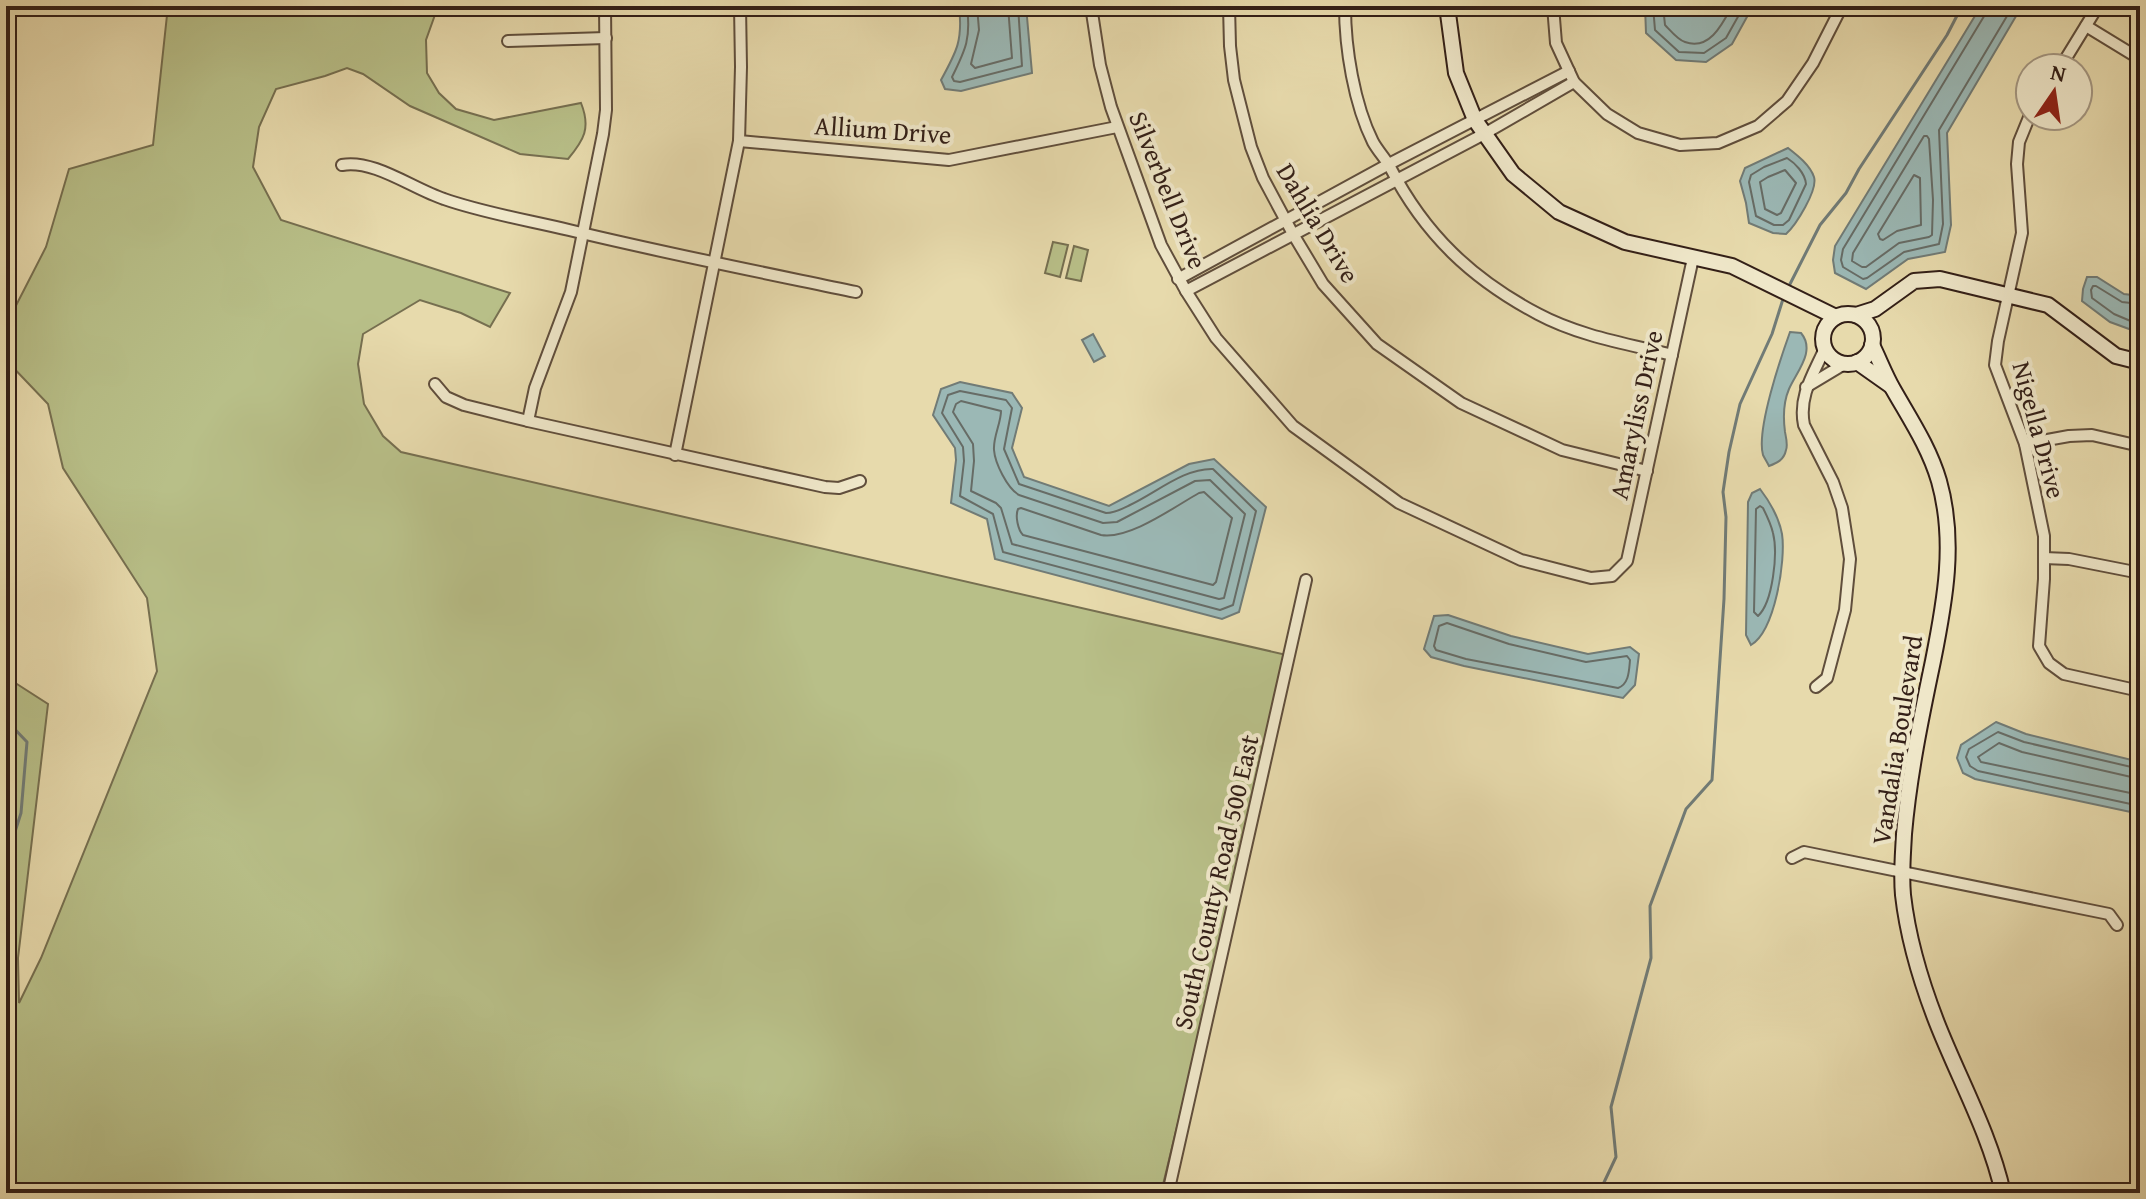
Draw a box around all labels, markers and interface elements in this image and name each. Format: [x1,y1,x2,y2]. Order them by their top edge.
north arrow [2014,52,2094,132]
text: N [2048,55,2070,90]
street label: Allium Drive [813,105,953,154]
street label: Silverbell Drive [1119,105,1218,274]
street label: Dahlia Drive [1267,155,1370,290]
street label: Amaryliss Drive [1599,327,1672,503]
street label: Nigella Drive [2002,357,2076,503]
street label: Vandalia Boulevard [1861,632,1932,848]
street label: South County Road 500 East [1163,730,1268,1033]

